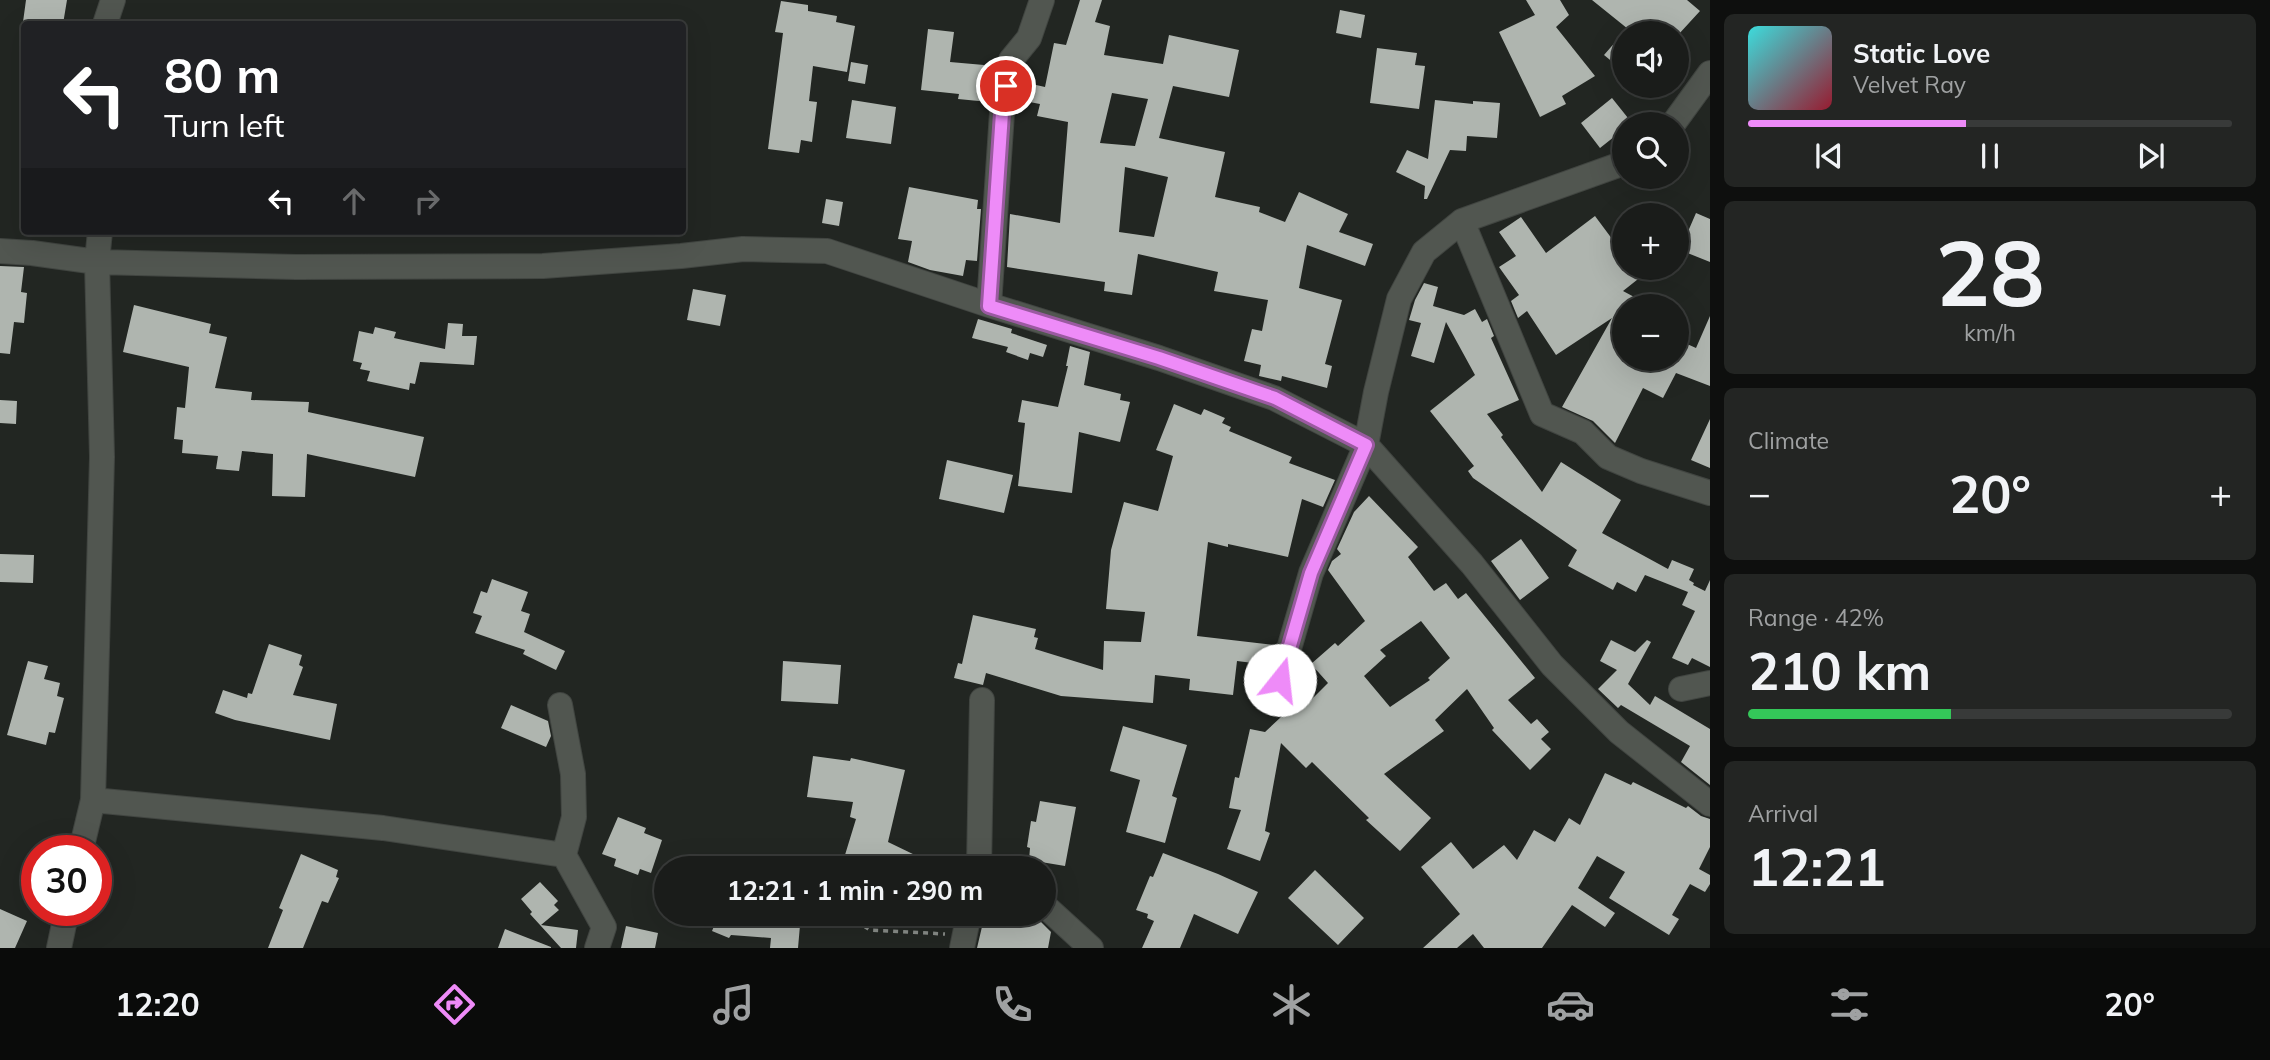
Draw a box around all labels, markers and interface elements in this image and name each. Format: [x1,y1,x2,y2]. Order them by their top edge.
map controls [1612,21,1689,371]
button: sound [1612,21,1689,98]
text: Static Love [1853,37,1990,70]
text: 80 m [164,44,280,105]
icon: left [49,49,140,140]
pin [976,56,1036,116]
icon: arrive [987,67,1025,105]
text: Velvet Ray [1853,70,1966,99]
text: Turn left [164,105,284,145]
button: search [1612,112,1689,189]
icon: previous [1810,137,1848,175]
icon: pause [1971,137,2009,175]
icon: next [2132,137,2170,175]
icon: left [262,182,300,220]
icon: ahead [335,182,373,220]
icon: right [408,182,446,220]
button: + [1612,203,1689,280]
text: 28 [1935,215,2045,329]
button: − [1612,294,1689,371]
text: km/h [1964,318,2016,347]
text: Climate [1748,426,1829,455]
text: 20° [1949,461,2031,526]
text: − [1748,469,1771,517]
text: + [2209,469,2232,517]
text: Range · 42% [1748,603,1884,632]
text: 210 km [1748,638,1931,703]
position arrow [1243,643,1317,717]
text: Arrival [1748,799,1818,828]
text: 12:21 [1748,834,1886,899]
speed limit sign: 30 [21,835,112,926]
text: 12:21 · 1 min · 290 m [727,874,983,907]
icon: directions [430,980,479,1029]
icon: music [709,980,758,1029]
icon: phone [988,980,1037,1029]
icon: climate [1267,980,1316,1029]
icon: car [1546,980,1595,1029]
icon: filters [1825,980,1874,1029]
text: 12:20 [115,984,200,1024]
text: 20° [2104,984,2155,1024]

